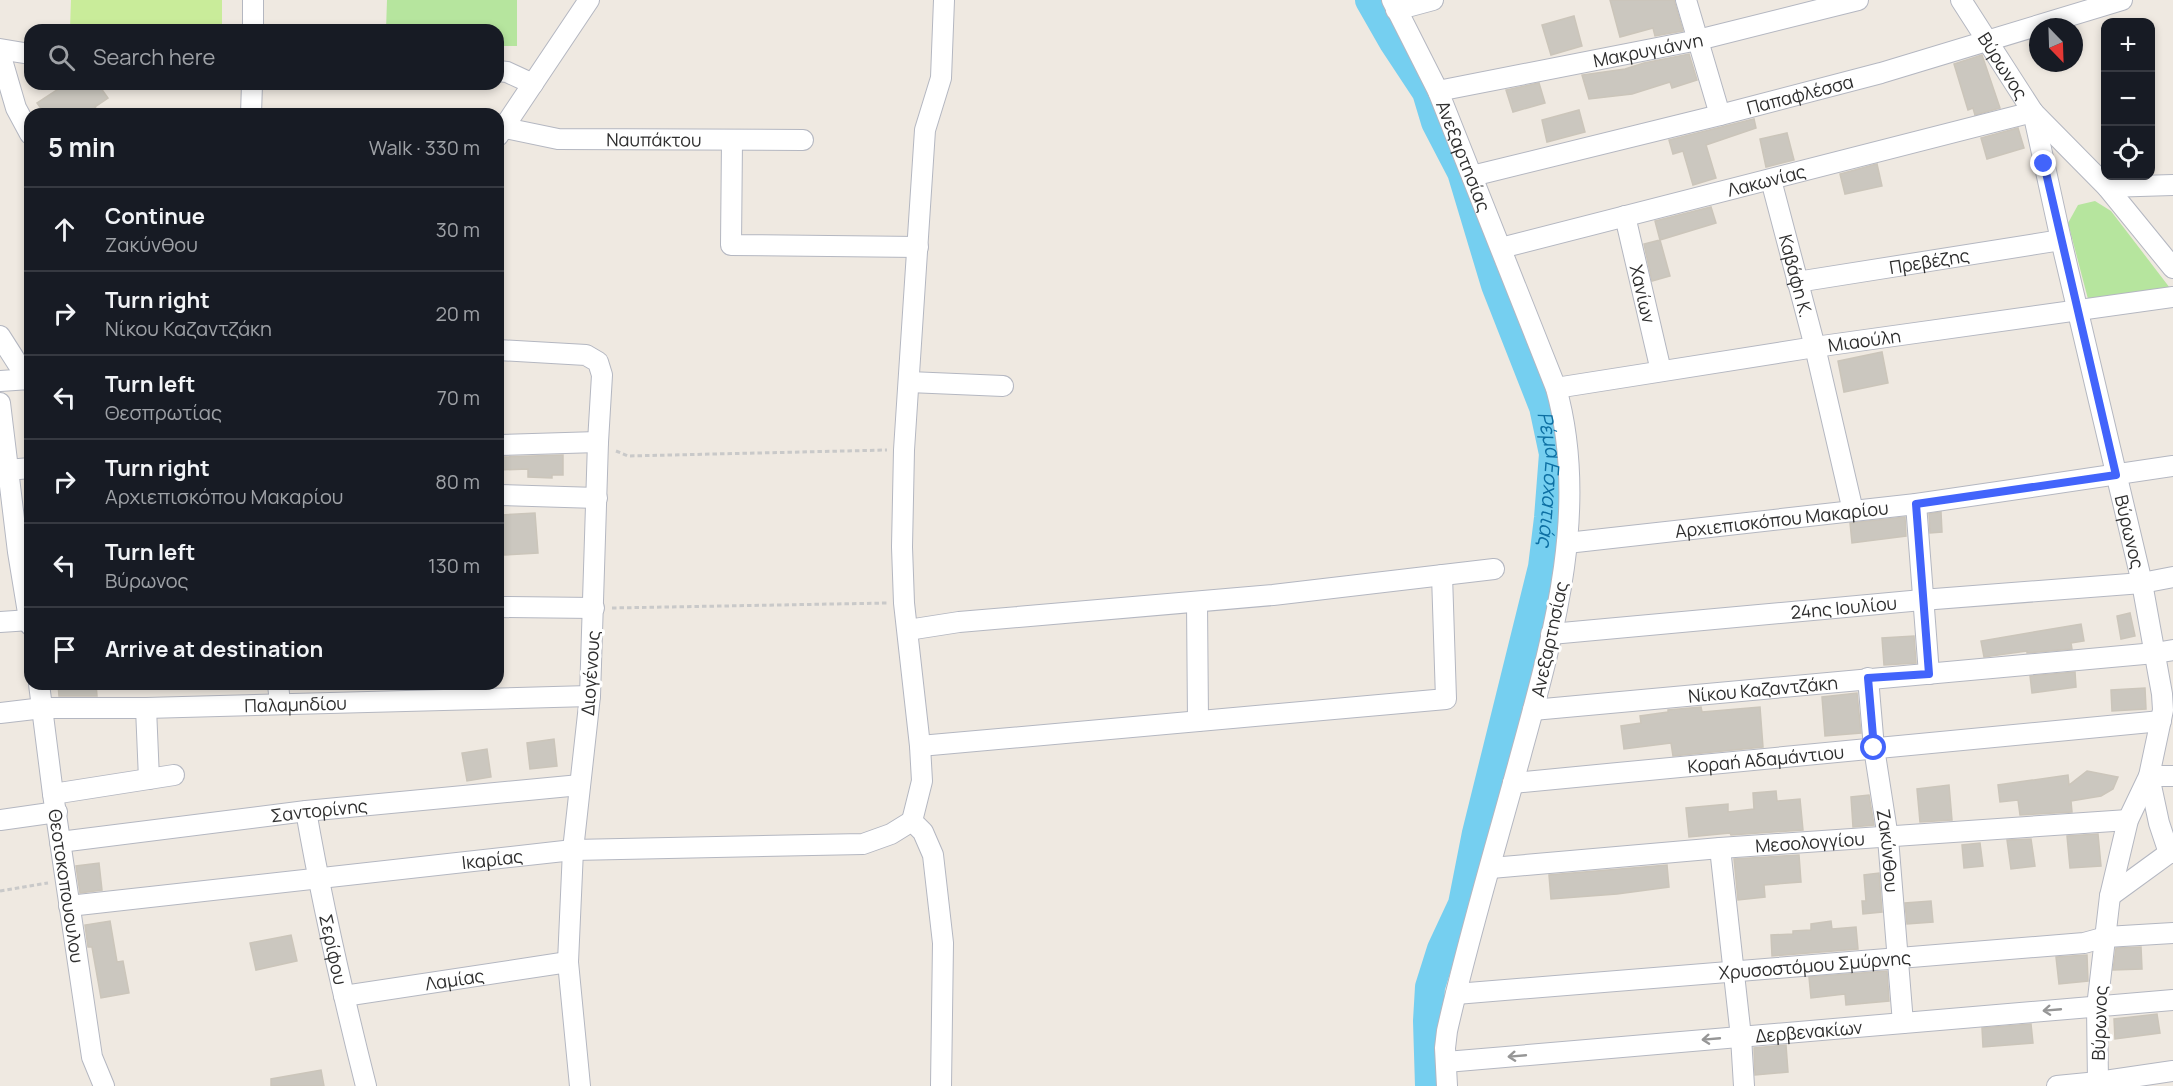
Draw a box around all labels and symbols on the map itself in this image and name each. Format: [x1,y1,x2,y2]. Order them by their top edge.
north arrow [2029,18,2083,72]
street label: Μακρυγιάννη [1591,27,1705,72]
street label: Βύρωνος [1973,27,2034,104]
street label: Παπαφλέσσα [1744,69,1856,120]
street label: Ανεξαρτησίας [1431,97,1497,215]
street label: Ναυπάκτου [606,127,702,152]
route end [2030,150,2056,176]
street label: Λακωνίας [1725,159,1808,202]
street label: Καβάφη Κ. [1774,232,1819,320]
street label: Πρεβέζης [1887,243,1971,279]
street label: Χανίων [1625,262,1661,326]
street label: Μιαούλη [1826,323,1902,357]
water label: Ρέμα Εσχατιάς [1532,409,1568,550]
street label: Βύρωνος [2110,492,2150,571]
street label: Αρχιεπισκόπου Μακαρίου [1674,495,1890,543]
street label: Ανεξαρτησίας [1525,579,1573,699]
street label: 24ης Ιουλίου [1790,590,1898,624]
street label: Διογένους [575,630,605,716]
street label: Νίκου Καζαντζάκη [1687,670,1839,708]
street label: Παλαμηδίου [244,691,347,717]
route start [1860,734,1886,760]
street label: Κοραή Αδαμάντιου [1687,739,1845,778]
street label: Σαντορίνης [269,793,369,827]
street label: Ζακύνθου [1872,807,1904,893]
street label: Θεοτοκοπουουλου [43,808,90,965]
street label: Μεσολογγίου [1754,826,1865,858]
street label: Ικαρίας [461,844,524,874]
street label: Σερίφου [314,912,353,987]
street label: Χρυσοστόμου Σμύρνης [1718,945,1912,985]
street label: Λαμίας [424,963,486,996]
street label: Βύρωνος [2086,985,2112,1061]
one-way arrow [2042,1005,2062,1016]
street label: Δερβενακίων [1754,1015,1863,1048]
one-way arrow [1702,1034,1722,1045]
one-way arrow [1507,1051,1527,1062]

